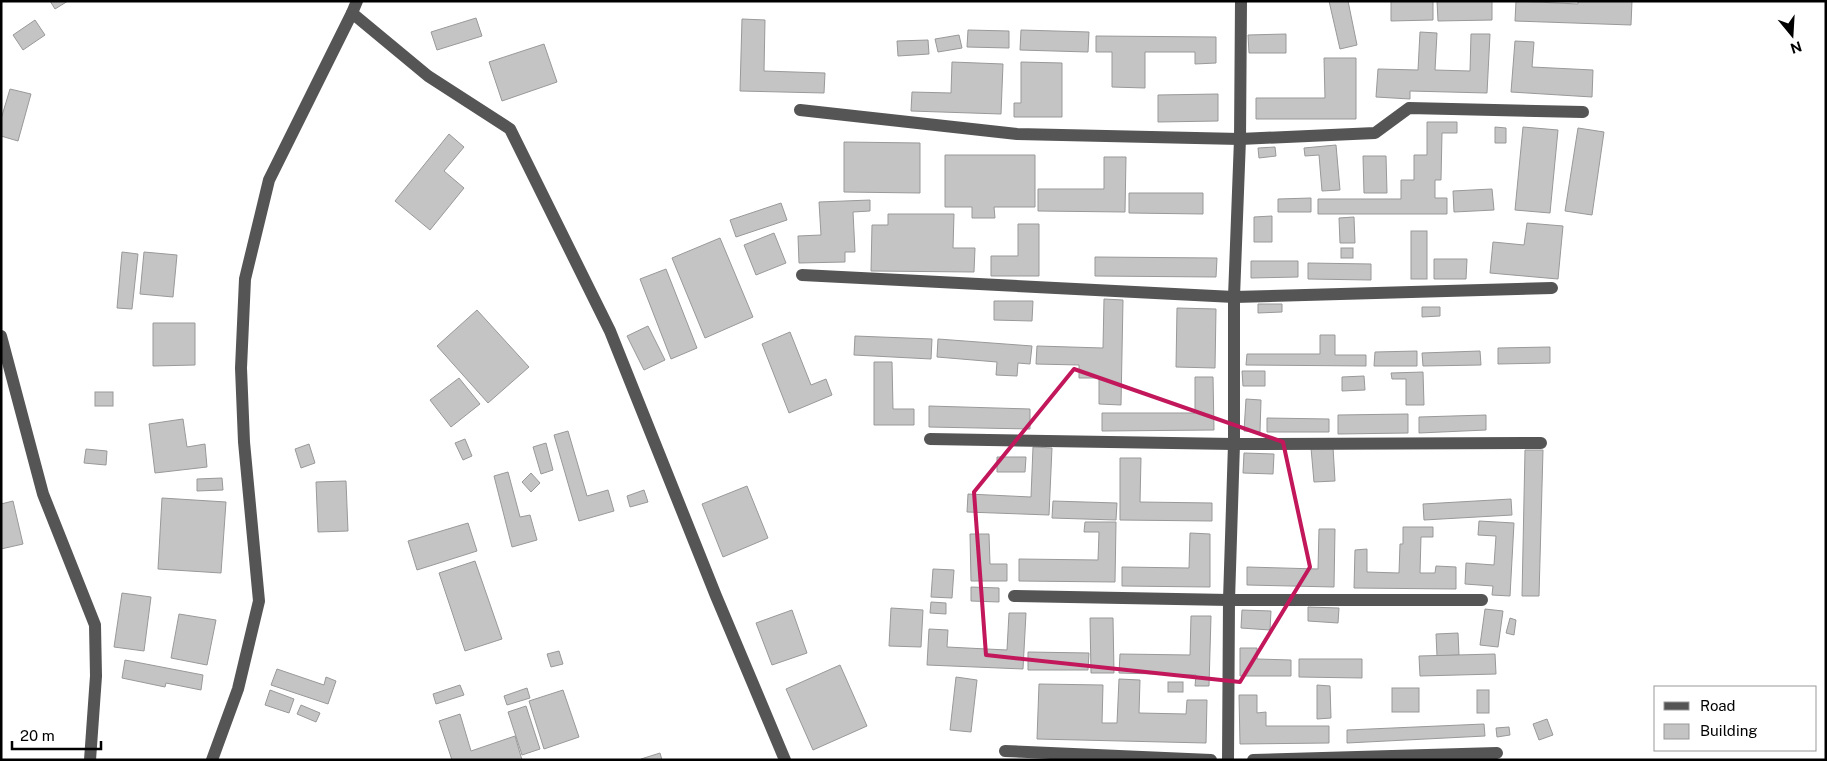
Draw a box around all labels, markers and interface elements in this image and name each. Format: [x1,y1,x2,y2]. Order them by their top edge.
north arrow [1767,10,1817,60]
text: N [1788,38,1804,57]
legend [1654,686,1817,751]
text: Road [1700,697,1736,714]
scale bar [12,718,101,750]
text: Building [1700,722,1758,739]
text: 20 m [20,727,55,744]

